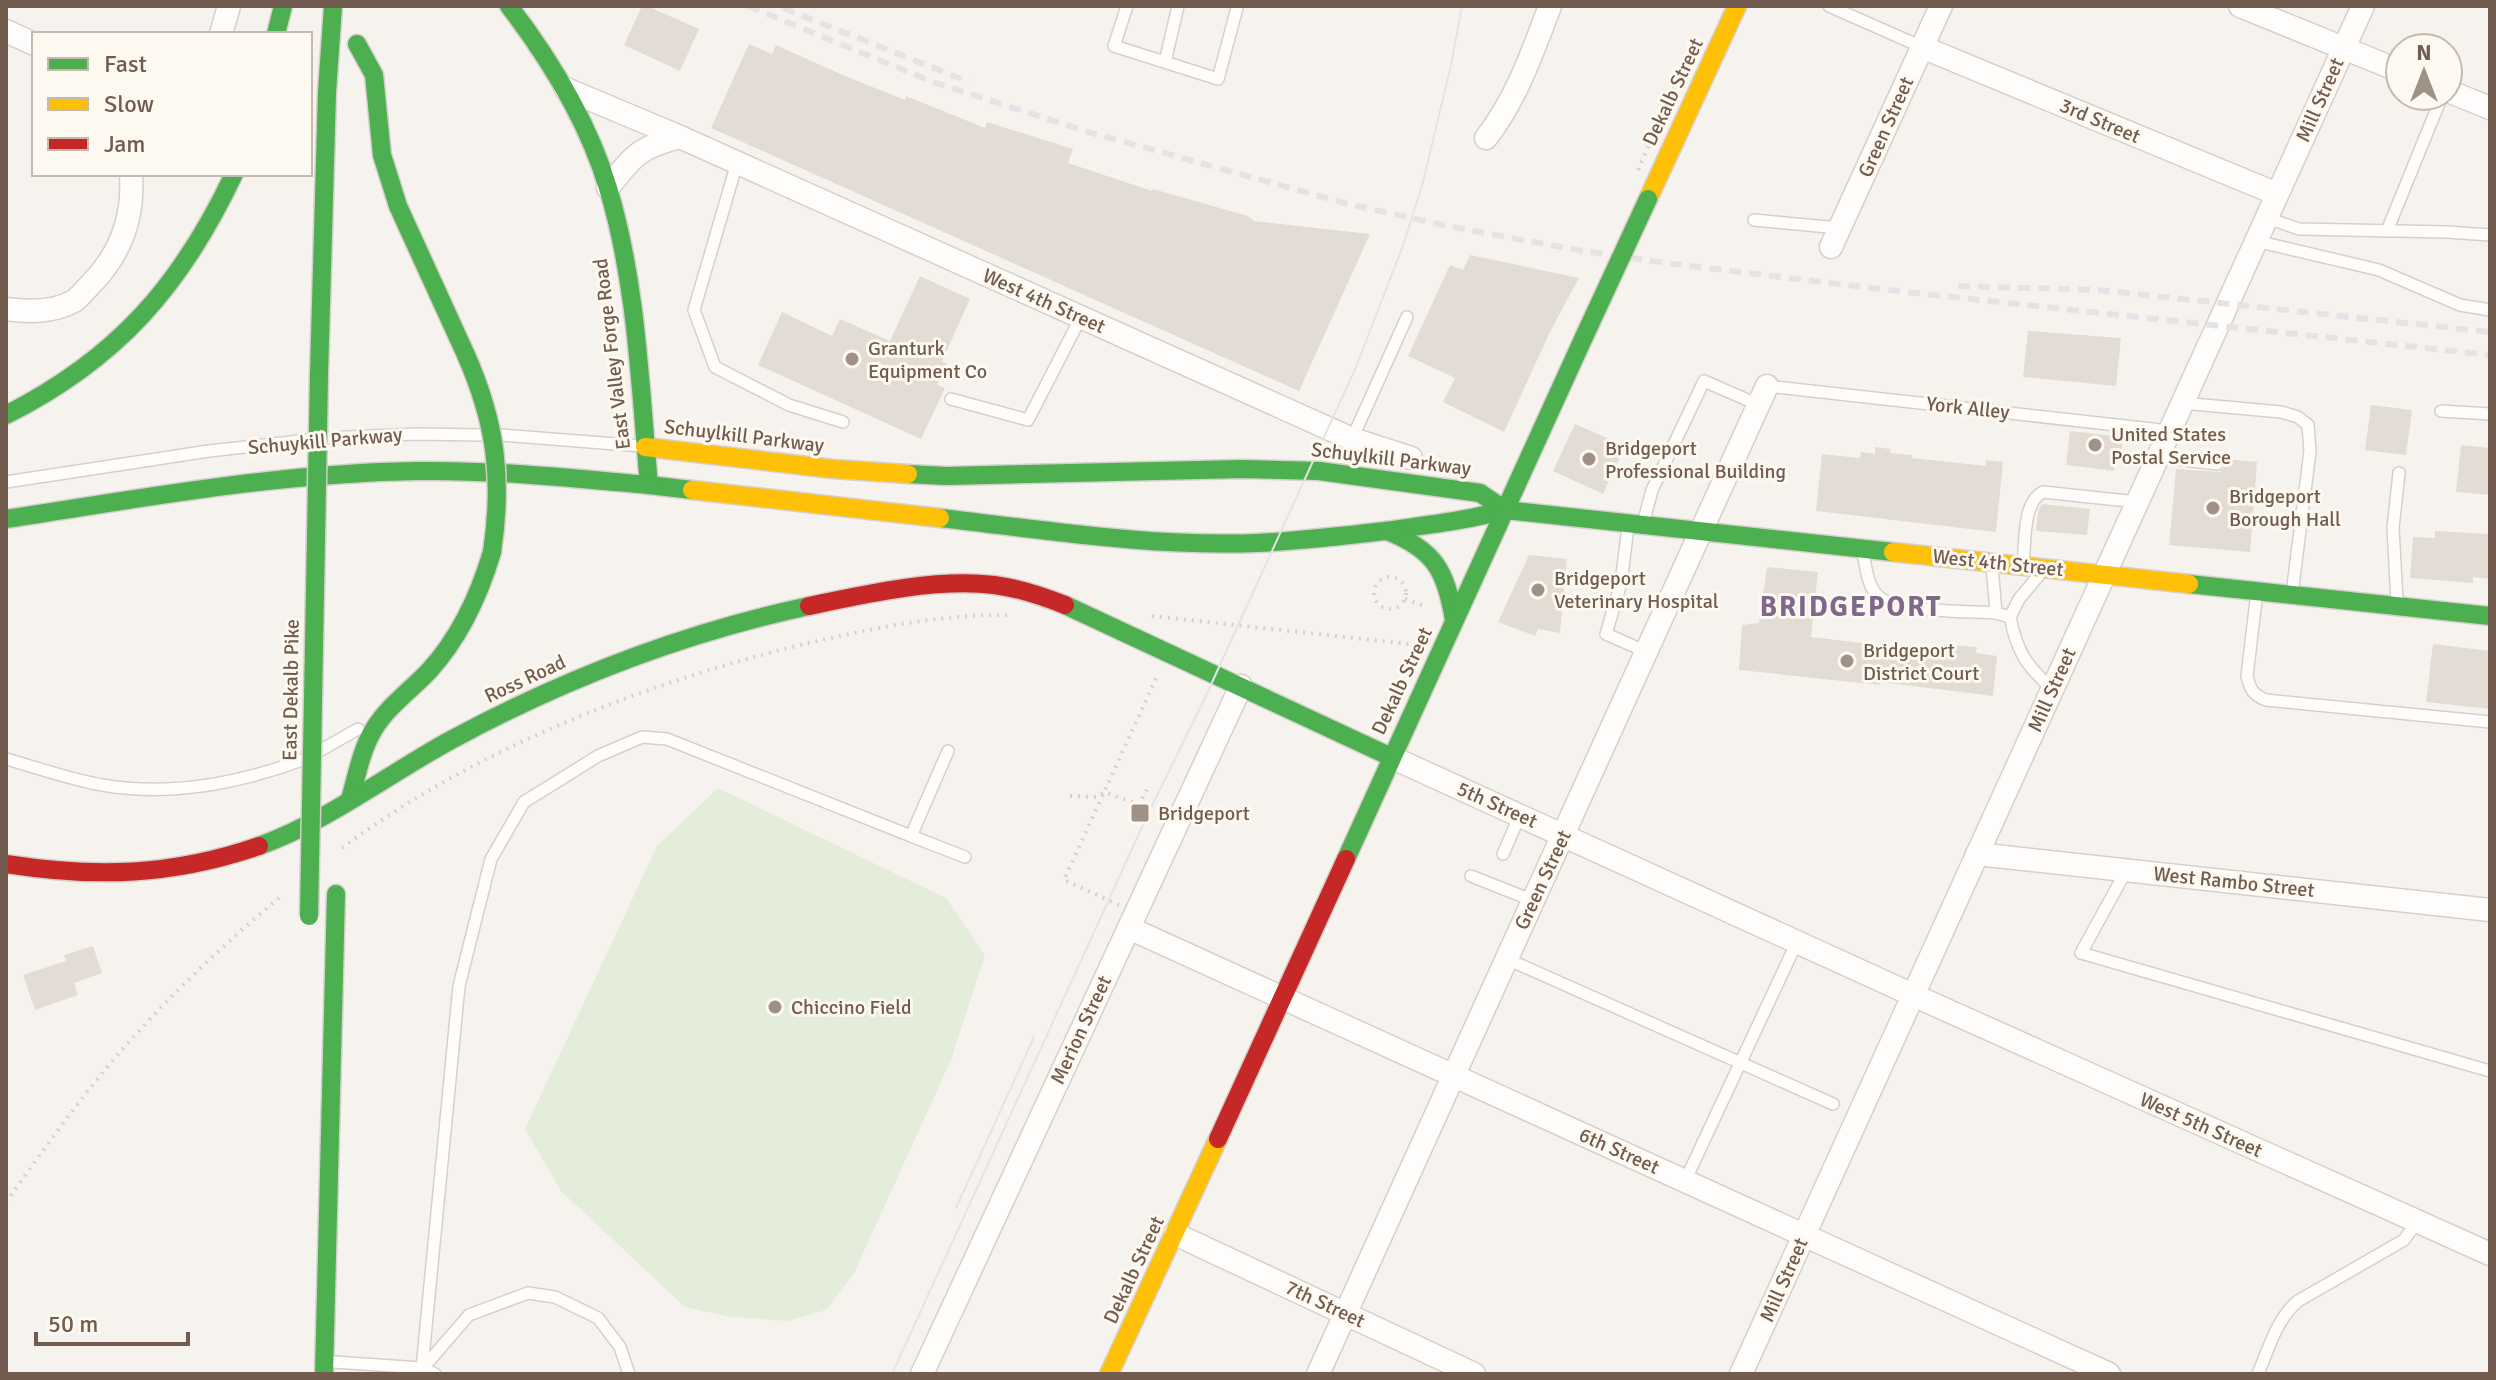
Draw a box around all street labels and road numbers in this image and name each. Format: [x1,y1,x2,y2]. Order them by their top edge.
street label: Dekalb Street [1637,34,1709,150]
street label: Mill Street [2290,54,2350,146]
street label: Green Street [1853,73,1919,181]
street label: 3rd Street [2056,93,2144,149]
street label: East Valley Forge Road [588,257,636,451]
street label: West 4th Street [979,263,1109,339]
street label: York Alley [1925,391,2011,425]
street label: Schuylkill Parkway [663,414,826,458]
street label: Schuykill Parkway [247,422,404,460]
street label: Schuylkill Parkway [1310,437,1473,481]
street label: West 4th Street [1931,544,2065,582]
street label: East Dekalb Pike [277,619,305,761]
street label: Dekalb Street [1366,623,1438,739]
street label: Mill Street [2022,644,2082,736]
street label: Ross Road [480,649,570,709]
street label: 5th Street [1453,776,1541,834]
street label: Green Street [1509,826,1577,934]
street label: West Rambo Street [2152,861,2316,903]
street label: Merion Street [1045,972,1117,1088]
street label: West 5th Street [2136,1087,2266,1163]
street label: 6th Street [1575,1122,1663,1180]
street label: Dekalb Street [1098,1212,1170,1328]
street label: Mill Street [1754,1234,1814,1326]
street label: 7th Street [1281,1275,1369,1333]

